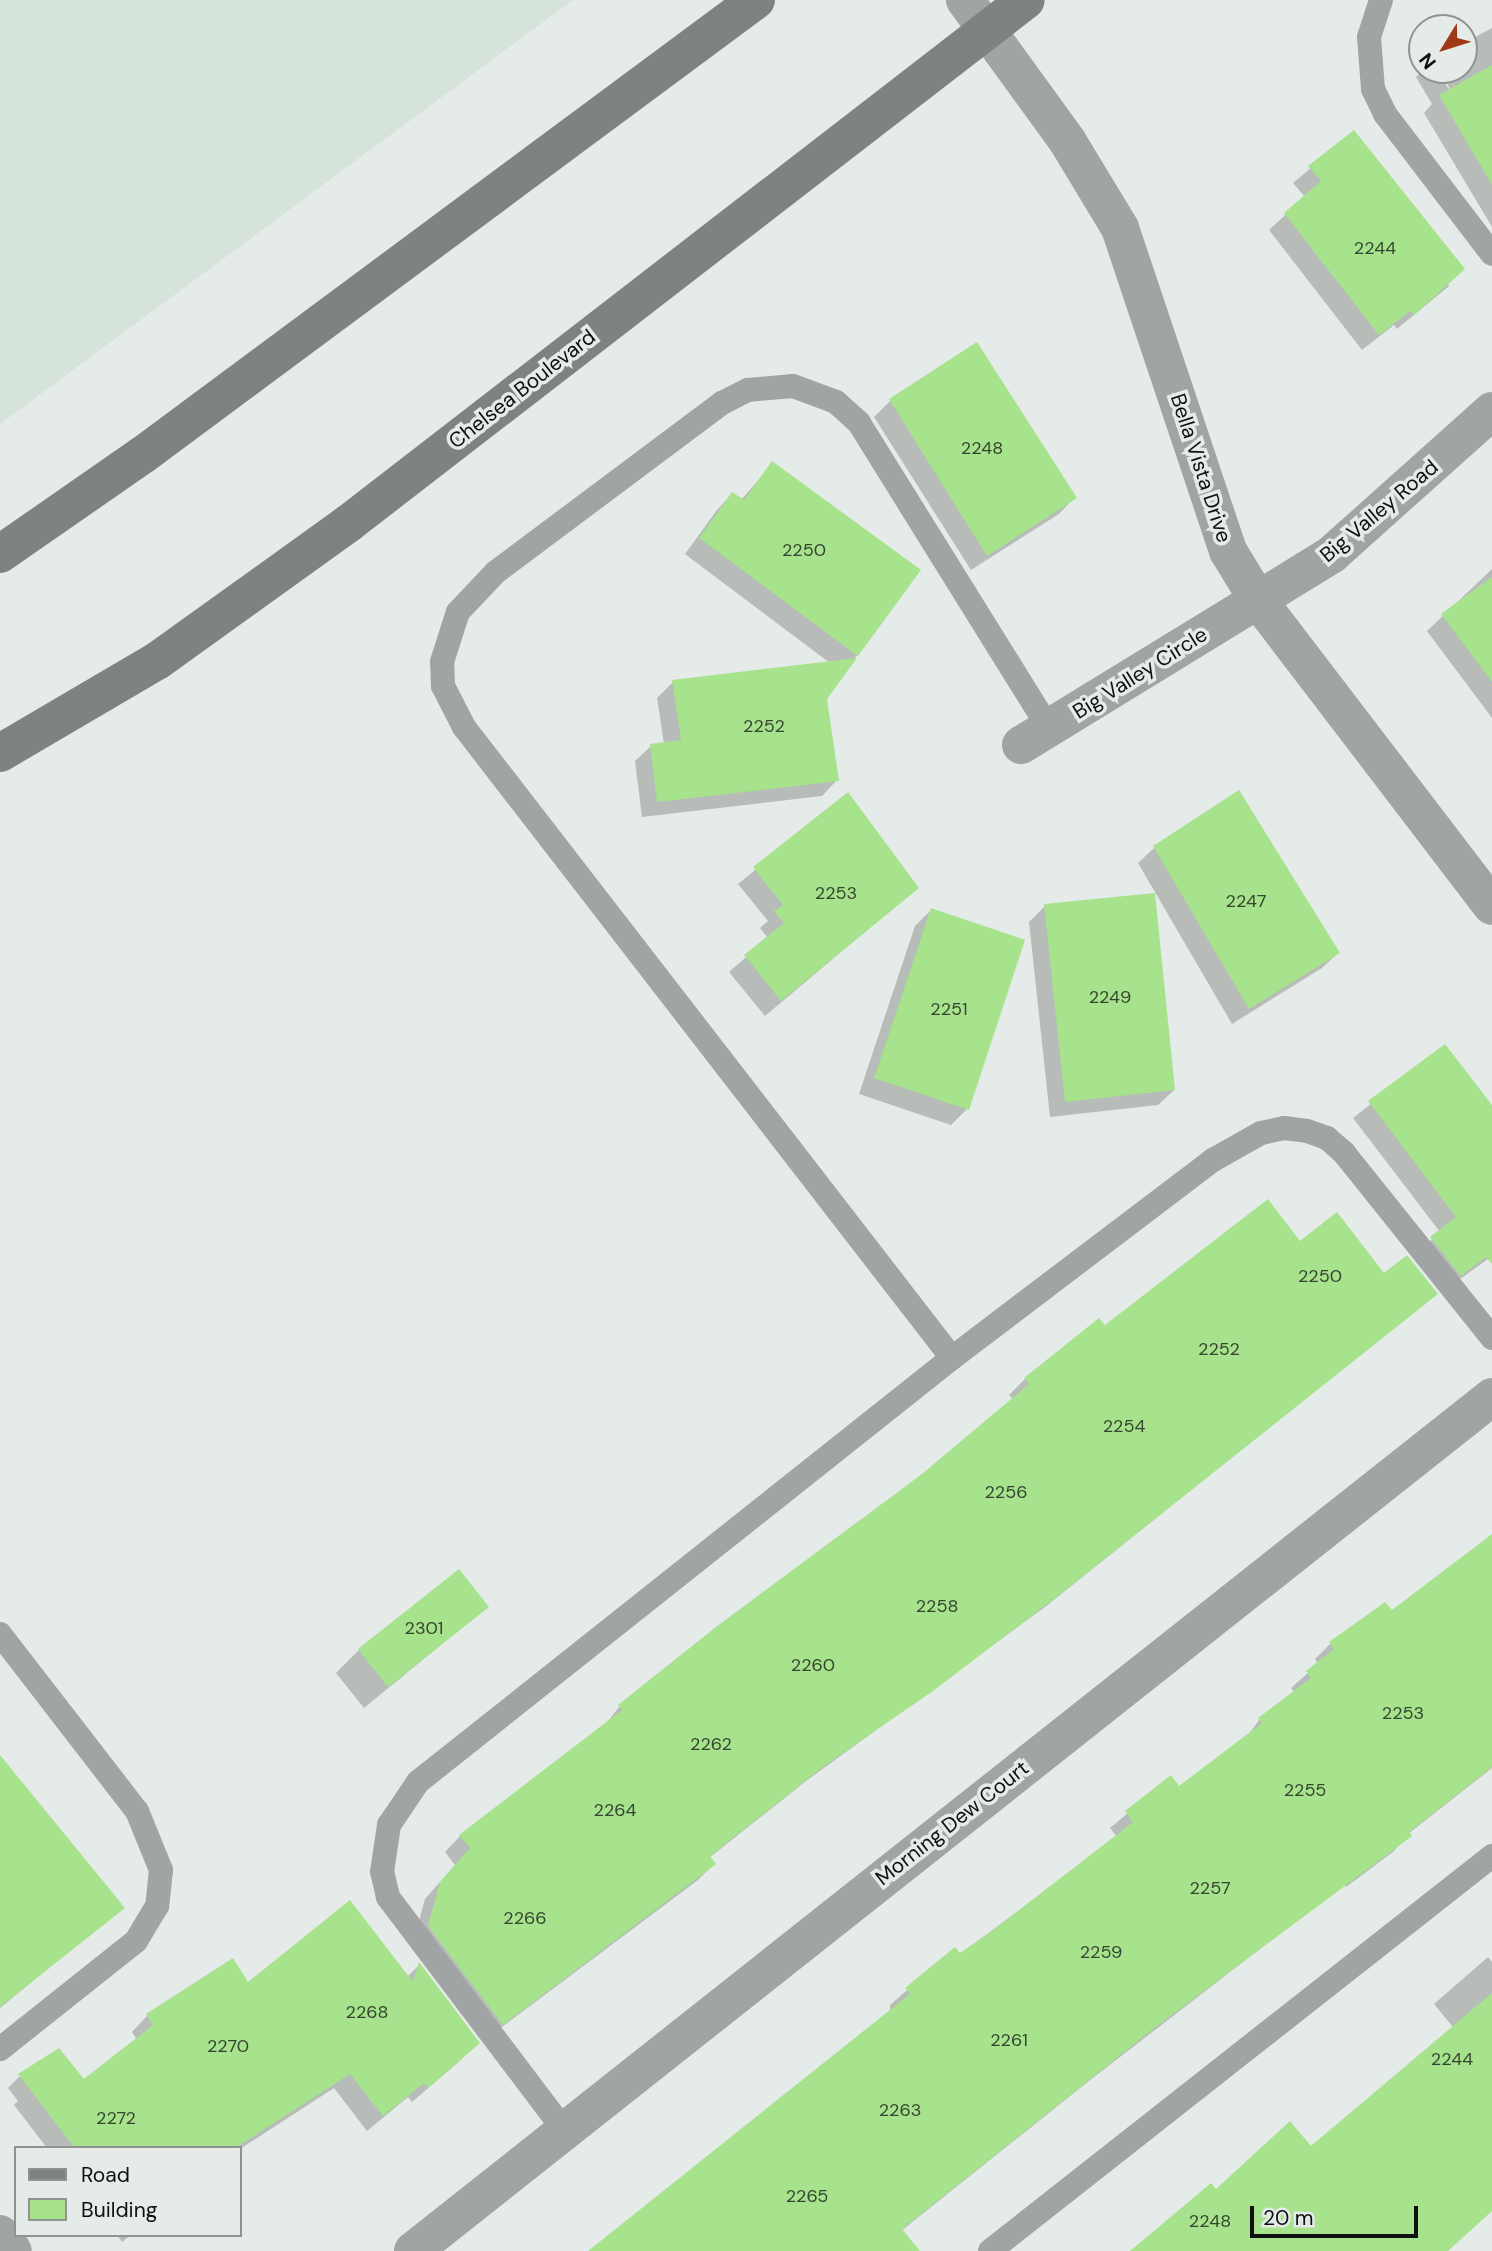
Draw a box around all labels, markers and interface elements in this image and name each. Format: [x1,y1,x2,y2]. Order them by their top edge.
north arrow [1408,14,1478,84]
text: N [1414,48,1442,74]
house number: 2244 [1354,237,1396,259]
street label: Chelsea Boulevard [444,324,600,454]
street label: Bella Vista Drive [1165,390,1237,546]
house number: 2248 [961,437,1003,459]
street label: Big Valley Road [1315,454,1443,568]
house number: 2250 [782,539,826,561]
street label: Big Valley Circle [1068,622,1212,724]
house number: 2252 [743,715,785,737]
house number: 2253 [815,882,857,904]
house number: 2247 [1226,890,1266,912]
house number: 2249 [1089,986,1131,1008]
house number: 2251 [930,998,968,1020]
house number: 2250 [1298,1265,1342,1287]
house number: 2252 [1198,1338,1240,1360]
house number: 2254 [1103,1415,1145,1437]
house number: 2256 [984,1481,1028,1503]
house number: 2258 [916,1595,958,1617]
house number: 2301 [405,1617,443,1639]
house number: 2260 [791,1654,835,1676]
house number: 2253 [1382,1702,1424,1724]
house number: 2262 [690,1733,732,1755]
street label: Morning Dew Court [870,1755,1034,1891]
house number: 2255 [1284,1779,1326,1801]
house number: 2264 [594,1799,636,1821]
house number: 2257 [1189,1877,1231,1899]
house number: 2266 [503,1907,547,1929]
house number: 2259 [1080,1941,1122,1963]
house number: 2268 [346,2001,388,2023]
house number: 2261 [990,2029,1028,2051]
house number: 2270 [207,2035,249,2057]
house number: 2244 [1431,2048,1473,2070]
house number: 2263 [879,2099,921,2121]
house number: 2272 [96,2107,136,2129]
legend [14,2146,242,2237]
text: Road [81,2161,130,2189]
house number: 2265 [786,2185,828,2207]
scale bar [1254,2192,1422,2236]
text: Building [81,2196,157,2224]
text: 20 m [1263,2204,1314,2232]
house number: 2248 [1189,2210,1231,2232]

